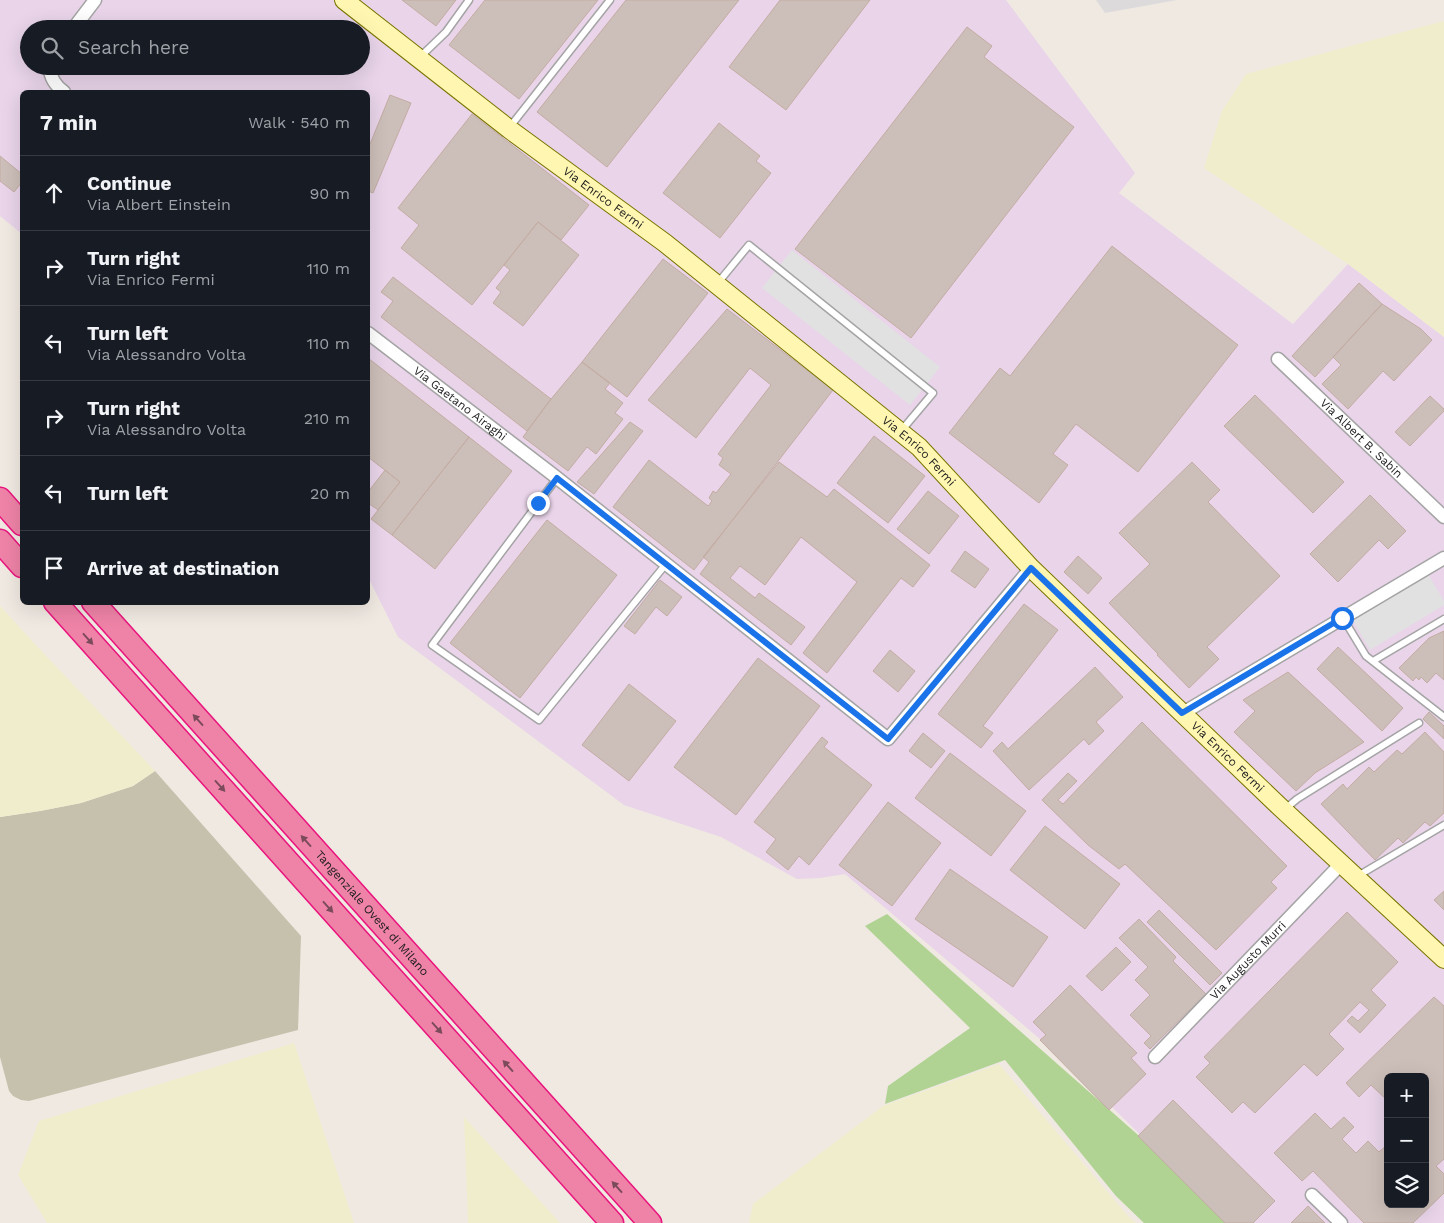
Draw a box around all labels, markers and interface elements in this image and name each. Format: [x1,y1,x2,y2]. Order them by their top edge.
search box [20,20,370,75]
icon: search [38,34,66,62]
text: Search here [78,36,189,59]
text: 7 min [40,110,97,135]
text: Walk · 540 m [248,113,350,132]
street label: Via Enrico Fermi [560,164,646,232]
text: Continue [87,172,171,195]
icon: ahead [40,179,68,207]
text: 90 m [309,184,350,203]
text: Via Albert Einstein [87,195,231,214]
text: Turn right [87,247,180,270]
icon: right [40,254,68,282]
text: 110 m [307,259,350,278]
text: Via Enrico Fermi [87,270,215,289]
text: Turn left [87,322,168,345]
icon: left [40,329,68,357]
text: 110 m [307,334,350,353]
text: Via Alessandro Volta [87,345,246,364]
street label: Via Gaetano Airaghi [411,363,509,444]
street label: Via Albert B. Sabin [1317,396,1405,481]
text: Turn right [87,397,180,420]
icon: right [40,404,68,432]
text: 210 m [304,409,350,428]
street label: Via Enrico Fermi [879,413,958,489]
text: Via Alessandro Volta [87,420,246,439]
icon: left [40,479,68,507]
text: Turn left [87,482,168,505]
text: 20 m [310,484,350,503]
route end [527,492,550,515]
icon: arrive [40,554,68,582]
text: Arrive at destination [87,557,279,580]
route start [1331,607,1354,630]
one-way arrow [82,632,94,644]
one-way arrow [192,714,204,726]
street label: Via Enrico Fermi [1188,719,1267,795]
one-way arrow [214,779,225,792]
one-way arrow [301,834,312,847]
street label: Tangenziale Ovest di Milano [312,848,432,979]
one-way arrow [322,900,334,912]
street label: Via Augusto Murri [1207,918,1289,1003]
one-way arrow [431,1021,443,1033]
one-way arrow [503,1059,514,1072]
map controls [1384,1073,1429,1208]
button: + [1384,1073,1429,1118]
button: − [1384,1118,1429,1163]
button: layers [1384,1163,1429,1208]
one-way arrow [611,1181,623,1193]

